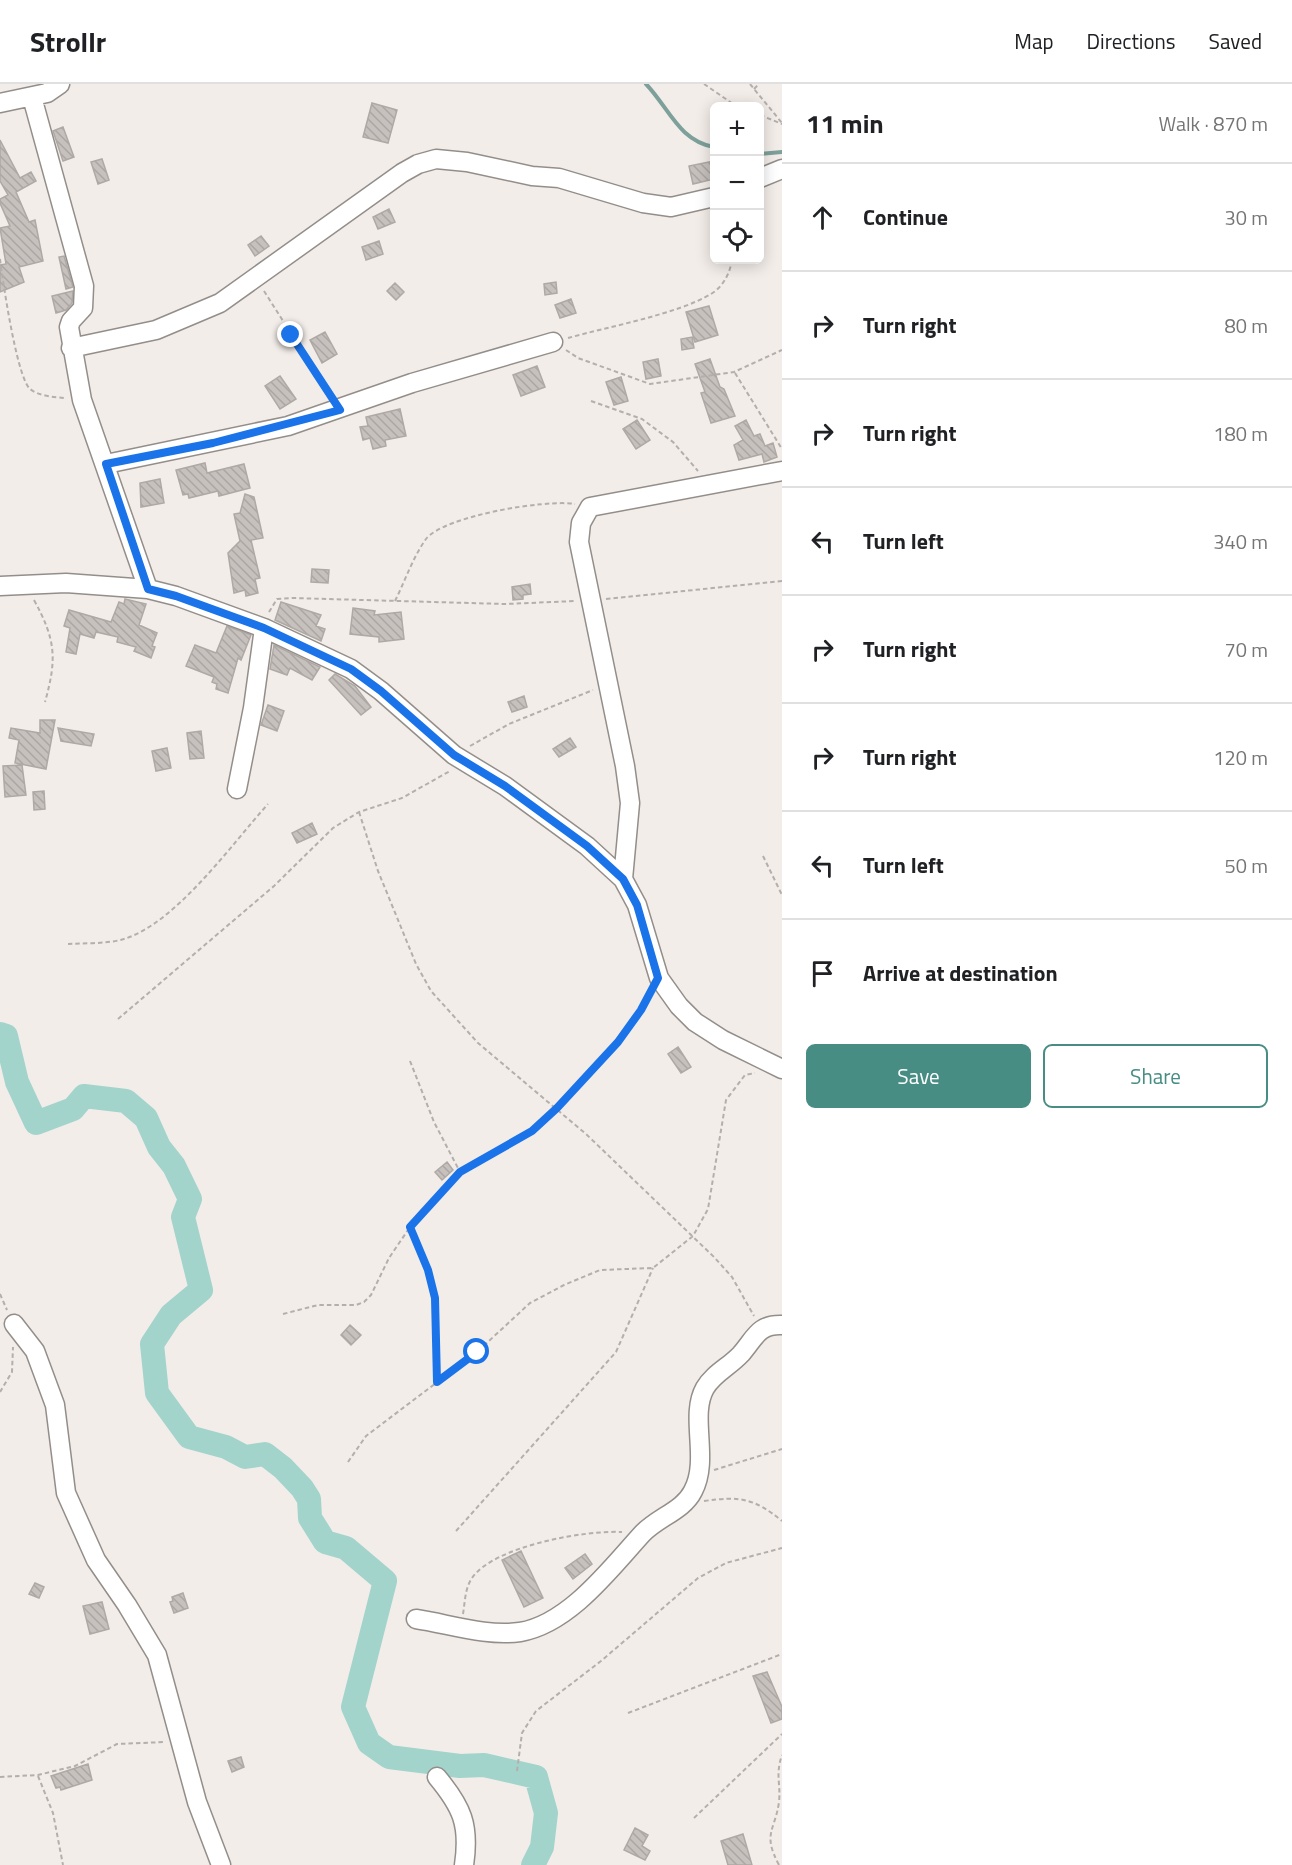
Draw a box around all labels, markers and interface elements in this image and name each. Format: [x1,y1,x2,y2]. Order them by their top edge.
text: Strollr [30,20,106,63]
text: Map [1014,25,1054,57]
text: Directions [1087,25,1176,57]
text: Saved [1209,25,1262,57]
map controls [710,102,764,264]
button: + [710,102,764,156]
text: 11 min [806,104,884,143]
text: Walk · 870 m [1159,108,1268,139]
button: − [710,156,764,210]
text: Continue [863,200,948,234]
icon: ahead [806,201,839,234]
text: 30 m [1224,202,1268,233]
button: locate [710,210,764,264]
text: Turn right [863,308,957,342]
icon: right [806,309,839,342]
text: 80 m [1224,310,1268,341]
route end [277,321,303,347]
text: Turn right [863,416,957,450]
icon: right [806,417,839,450]
text: 180 m [1213,418,1268,449]
text: Turn left [863,524,944,558]
icon: left [806,525,839,558]
text: 340 m [1213,526,1268,557]
text: Turn right [863,632,957,666]
icon: right [806,633,839,666]
text: 70 m [1224,634,1268,665]
text: Turn right [863,740,957,774]
icon: right [806,741,839,774]
text: 120 m [1213,742,1268,773]
text: Turn left [863,848,944,882]
icon: left [806,849,839,882]
text: 50 m [1224,850,1268,881]
text: Arrive at destination [863,956,1058,990]
icon: arrive [806,957,839,990]
button: Save [806,1044,1031,1108]
button: Share [1043,1044,1268,1108]
route start [463,1338,489,1364]

